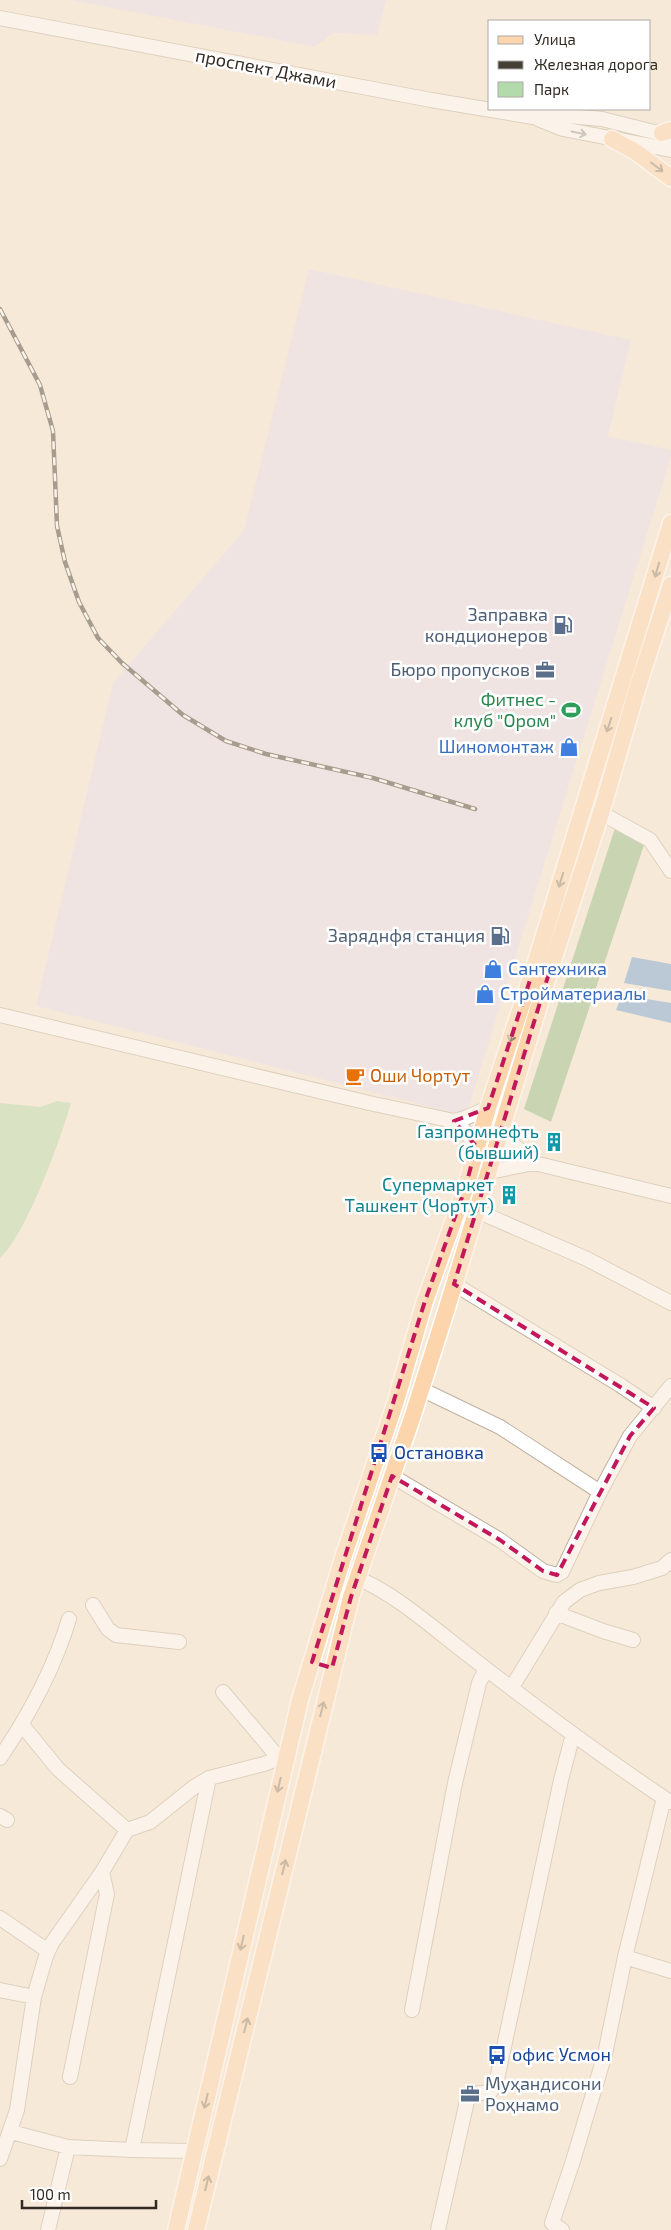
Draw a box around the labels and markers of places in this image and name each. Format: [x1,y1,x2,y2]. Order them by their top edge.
place label: Заправка кондционеров [425,603,548,646]
fuel station icon: Заправка кондционеров [552,614,574,636]
place label: Бюро пропусков [391,658,530,680]
office icon: Бюро пропусков [534,659,556,681]
place label: Фитнес - клуб "Ором" [454,688,556,731]
sports icon: Фитнес - клуб "Ором" [560,699,582,721]
place label: Шиномонтаж [439,735,554,757]
shop icon: Шиномонтаж [558,736,580,758]
place label: Заряднфя станция [328,924,485,946]
fuel station icon: Заряднфя станция [489,925,511,947]
place label: Сантехника [508,957,607,979]
shop icon: Сантехника [482,958,504,980]
place label: Стройматериалы [500,982,646,1004]
shop icon: Стройматериалы [474,983,496,1005]
place label: Оши Чортут [370,1064,471,1086]
cafe icon: Оши Чортут [344,1065,366,1087]
place label: Газпромнефть (бывший) [417,1120,539,1163]
building icon: Газпромнефть (бывший) [543,1131,565,1153]
place label: Супермаркет Ташкент (Чортут) [345,1173,494,1216]
building icon: Супермаркет Ташкент (Чортут) [498,1184,520,1206]
place label: Остановка [394,1441,484,1463]
bus stop icon: Остановка [368,1442,390,1464]
place label: офис Усмон [512,2043,611,2065]
bus stop icon: офис Усмон [486,2044,508,2066]
place label: Муҳандисони Роҳнамо [485,2072,602,2115]
office icon: Муҳандисони Роҳнамо [459,2083,481,2105]

